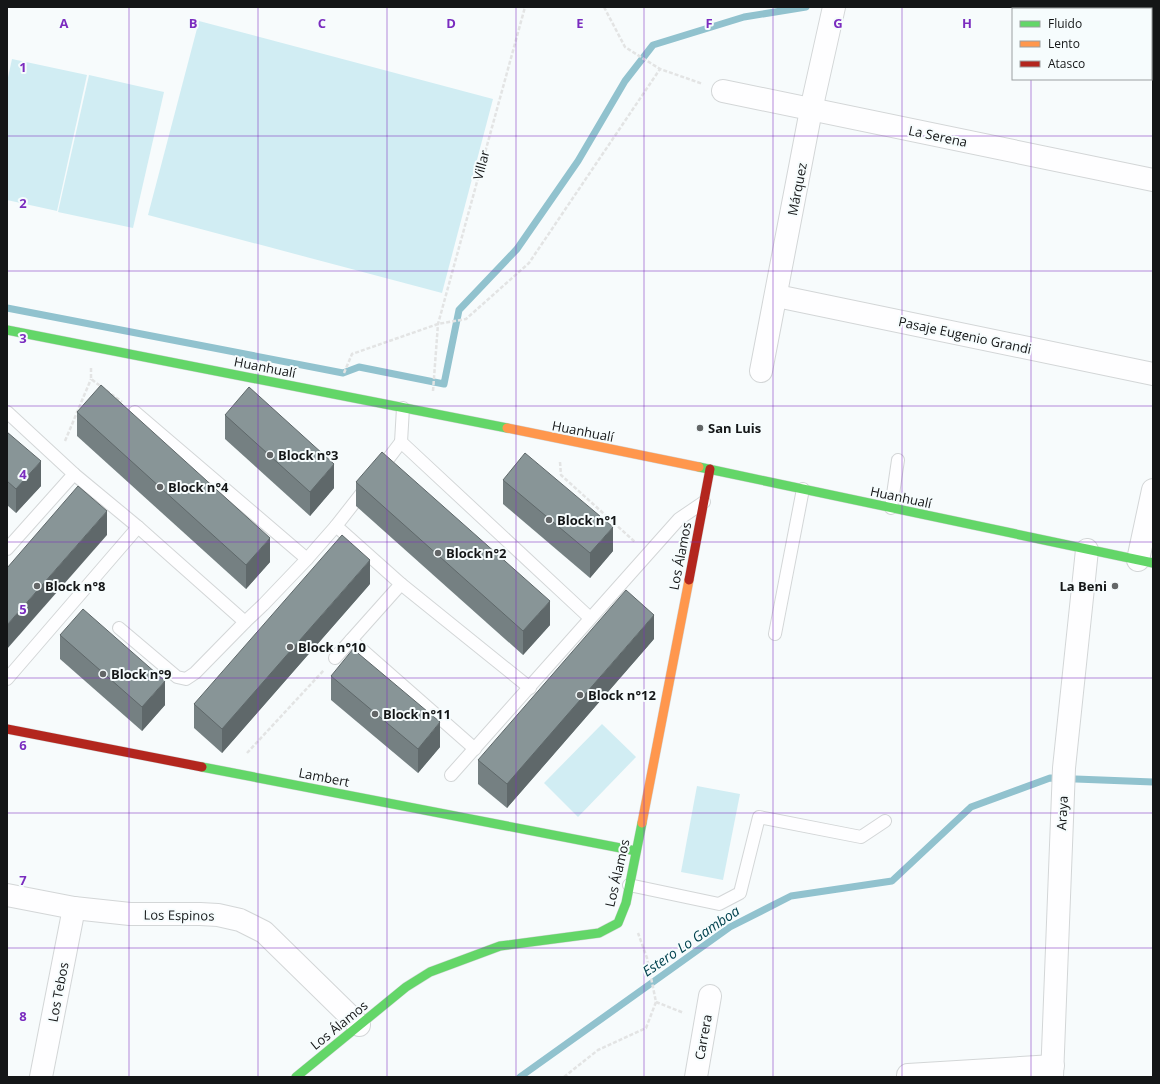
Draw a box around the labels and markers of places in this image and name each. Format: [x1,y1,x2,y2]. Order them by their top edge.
place label: San Luis [708,419,761,437]
marker: San Luis [695,423,705,433]
place label: Block n°3 [278,446,338,464]
marker: Block n°3 [265,450,275,460]
place label: Block n°4 [168,478,229,496]
marker: Block n°4 [155,482,165,492]
place label: Block n°1 [557,511,617,529]
marker: Block n°1 [544,515,554,525]
place label: Block n°2 [446,544,507,562]
marker: Block n°2 [433,548,443,558]
place label: Block n°8 [45,577,105,595]
place label: La Beni [1060,577,1107,595]
marker: Block n°8 [32,581,42,591]
marker: La Beni [1110,581,1120,591]
place label: Block n°10 [298,638,366,656]
marker: Block n°10 [285,642,295,652]
place label: Block n°9 [111,665,171,683]
marker: Block n°9 [98,669,108,679]
place label: Block n°12 [588,686,656,704]
marker: Block n°12 [575,690,585,700]
place label: Block n°11 [383,705,451,723]
marker: Block n°11 [370,709,380,719]

